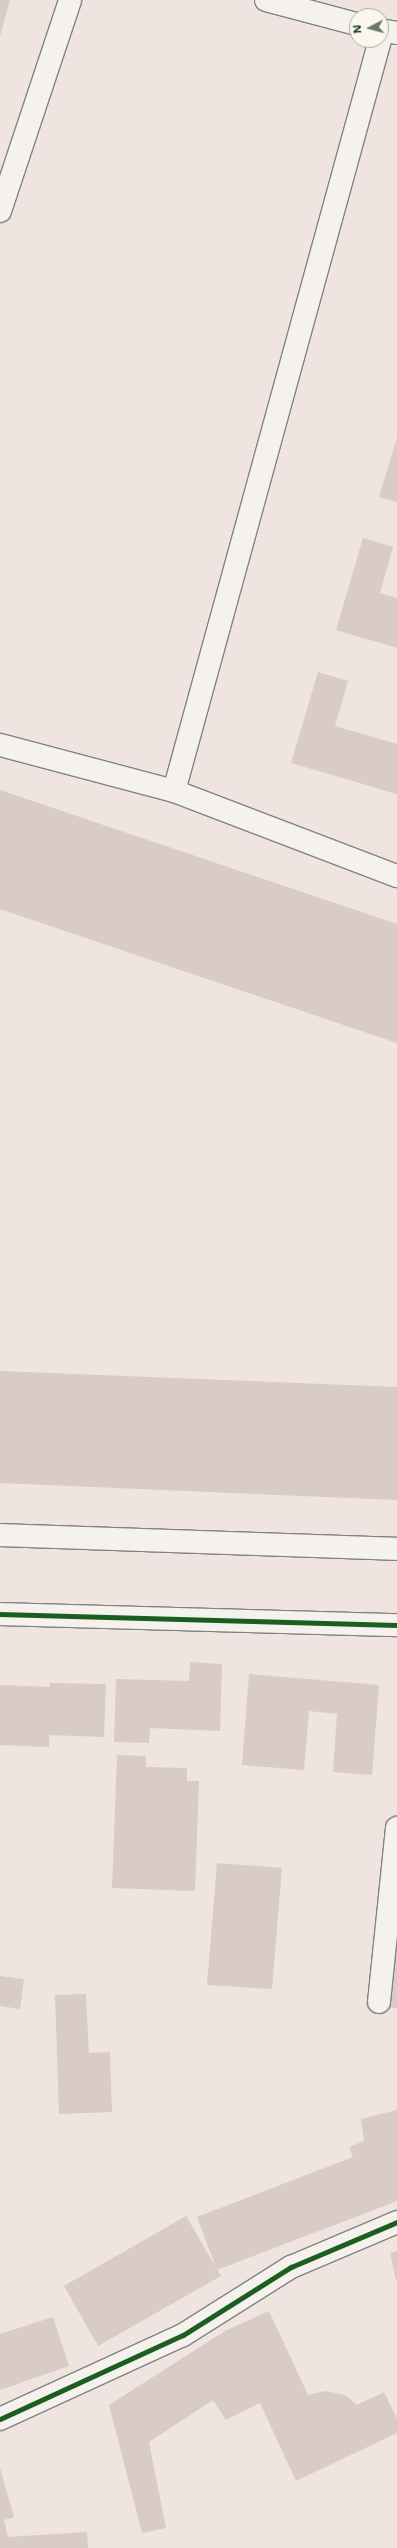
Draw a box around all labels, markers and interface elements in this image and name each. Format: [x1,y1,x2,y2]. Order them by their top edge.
north arrow [349,8,389,48]
text: N [350,24,365,34]

